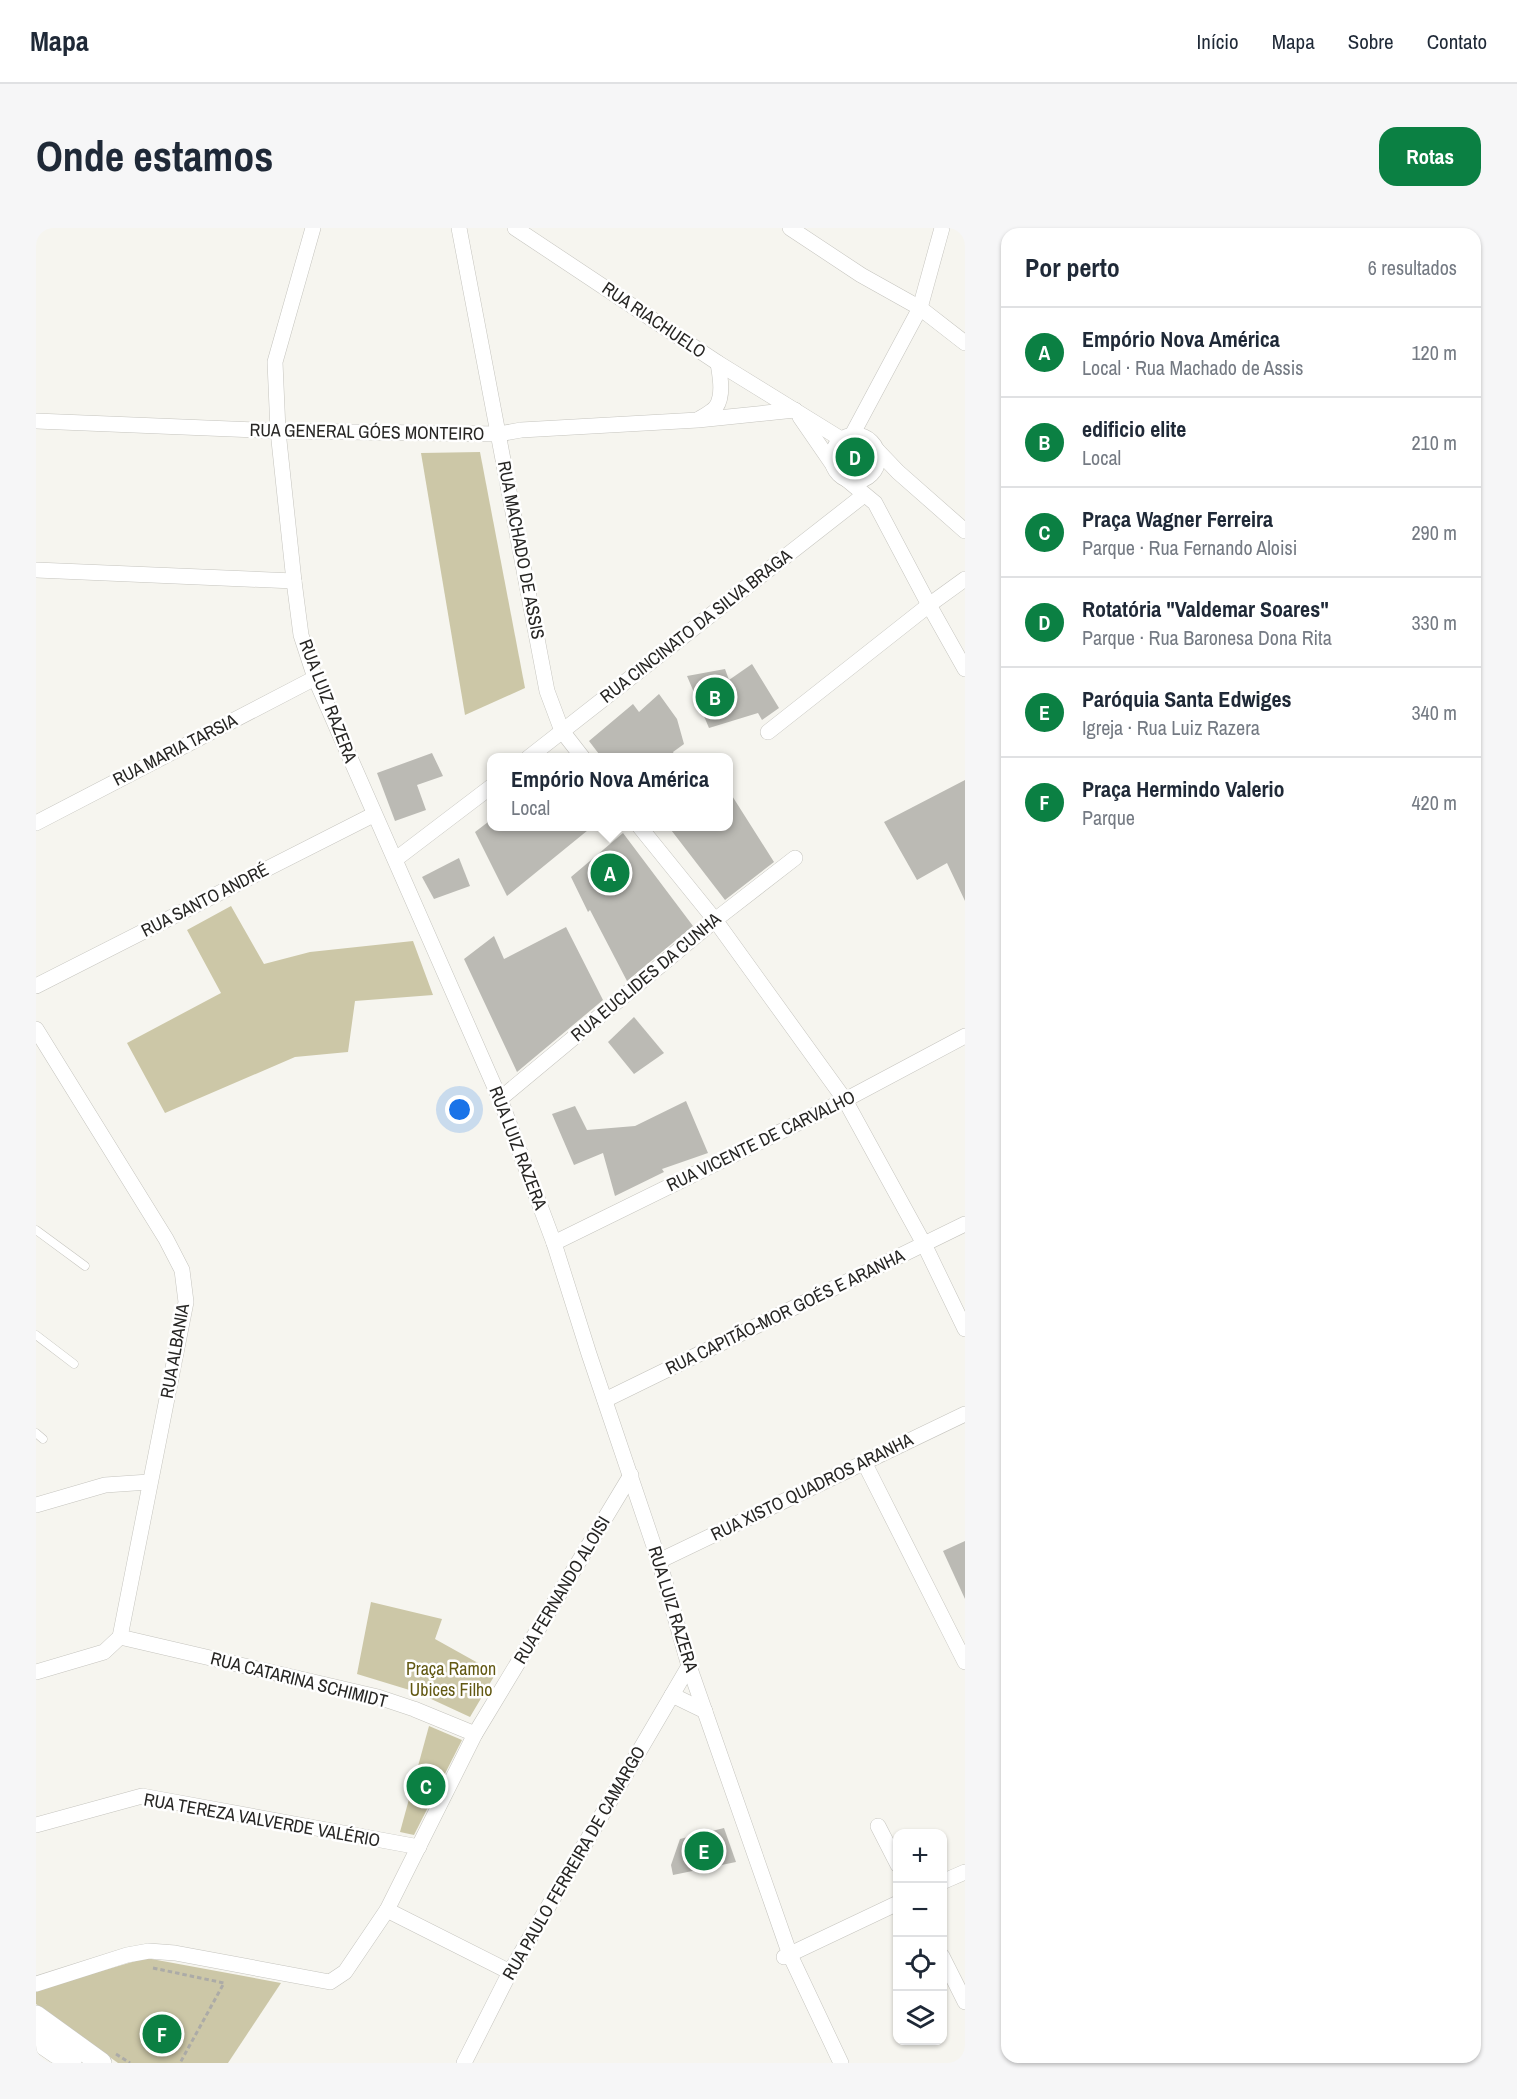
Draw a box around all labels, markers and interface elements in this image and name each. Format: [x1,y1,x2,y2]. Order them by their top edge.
text: Mapa [30,22,89,60]
text: Início [1197,27,1239,56]
text: Mapa [1272,27,1315,56]
text: Sobre [1348,27,1394,56]
text: Contato [1427,27,1487,56]
button: Rotas [1379,127,1481,186]
text: Onde estamos [36,128,273,184]
text: Por perto [1025,250,1120,285]
text: 6 resultados [1368,254,1457,281]
street label: RUA RIACHUELO [597,276,711,364]
text: Empório Nova América [1082,324,1280,354]
text: A [1039,339,1050,366]
text: 120 m [1411,339,1457,366]
text: Local · Rua Machado de Assis [1082,354,1304,381]
text: edificio elite [1082,414,1186,444]
street label: RUA GENERAL GÓES MONTEIRO [249,417,485,446]
text: B [1039,429,1050,456]
text: 210 m [1411,429,1457,456]
pin: D [836,434,874,480]
text: Local [1082,444,1121,471]
street label: RUA MACHADO DE ASSIS [492,459,551,641]
text: Praça Wagner Ferreira [1082,504,1273,534]
text: C [1039,519,1050,546]
text: 290 m [1411,519,1457,546]
text: Parque · Rua Fernando Aloisi [1082,534,1297,561]
street label: RUA CINCINATO DA SILVA BRAGA [595,544,797,708]
text: Rotatória "Valdemar Soares" [1082,594,1329,624]
text: D [1039,609,1050,636]
text: 330 m [1411,609,1457,636]
text: Parque · Rua Baronesa Dona Rita [1082,624,1332,651]
street label: RUA LUIZ RAZERA [293,635,364,766]
pin: B [696,674,734,720]
text: Paróquia Santa Edwiges [1082,684,1292,714]
text: E [1039,699,1050,726]
text: 340 m [1411,699,1457,726]
street label: RUA MARIA TARSIA [108,707,241,792]
text: Igreja · Rua Luiz Razera [1082,714,1260,741]
popup [487,753,733,831]
text: Empório Nova América [511,764,709,794]
text: Praça Hermindo Valerio [1082,774,1285,804]
text: F [1039,789,1050,816]
text: 420 m [1411,789,1457,816]
text: Local [511,794,550,821]
text: Parque [1082,804,1135,831]
pin: A [590,850,630,896]
street label: RUA SANTO ANDRÉ [137,857,273,942]
street label: RUA EUCLIDES DA CUNHA [565,906,726,1047]
street label: RUA LUIZ RAZERA [483,1082,554,1213]
street label: RUA VICENTE DE CARVALHO [662,1084,859,1197]
your location [445,1095,474,1124]
street label: RUA CAPITÃO-MOR GOÉS E ARANHA [661,1243,909,1380]
street label: RUA ALBANIA [154,1301,195,1400]
street label: RUA XISTO QUADROS ARANHA [707,1427,917,1546]
street label: RUA FERNANDO ALOISI [508,1511,616,1668]
street label: RUA LUIZ RAZERA [642,1543,705,1675]
street label: RUA CATARINA SCHIMIDT [208,1645,390,1714]
park label: Praça Ramon Ubices Filho [406,1656,496,1702]
street label: RUA PAULO FERREIRA DE CAMARGO [496,1741,651,1984]
pin: C [406,1764,446,1808]
street label: RUA TEREZA VALVERDE VALÉRIO [142,1786,382,1853]
pin: E [684,1828,724,1874]
map controls [893,1829,947,2045]
button: + [893,1829,947,1883]
button: − [893,1883,947,1937]
button: locate [893,1937,947,1991]
button: layers [893,1991,947,2045]
pin: F [142,2012,182,2056]

